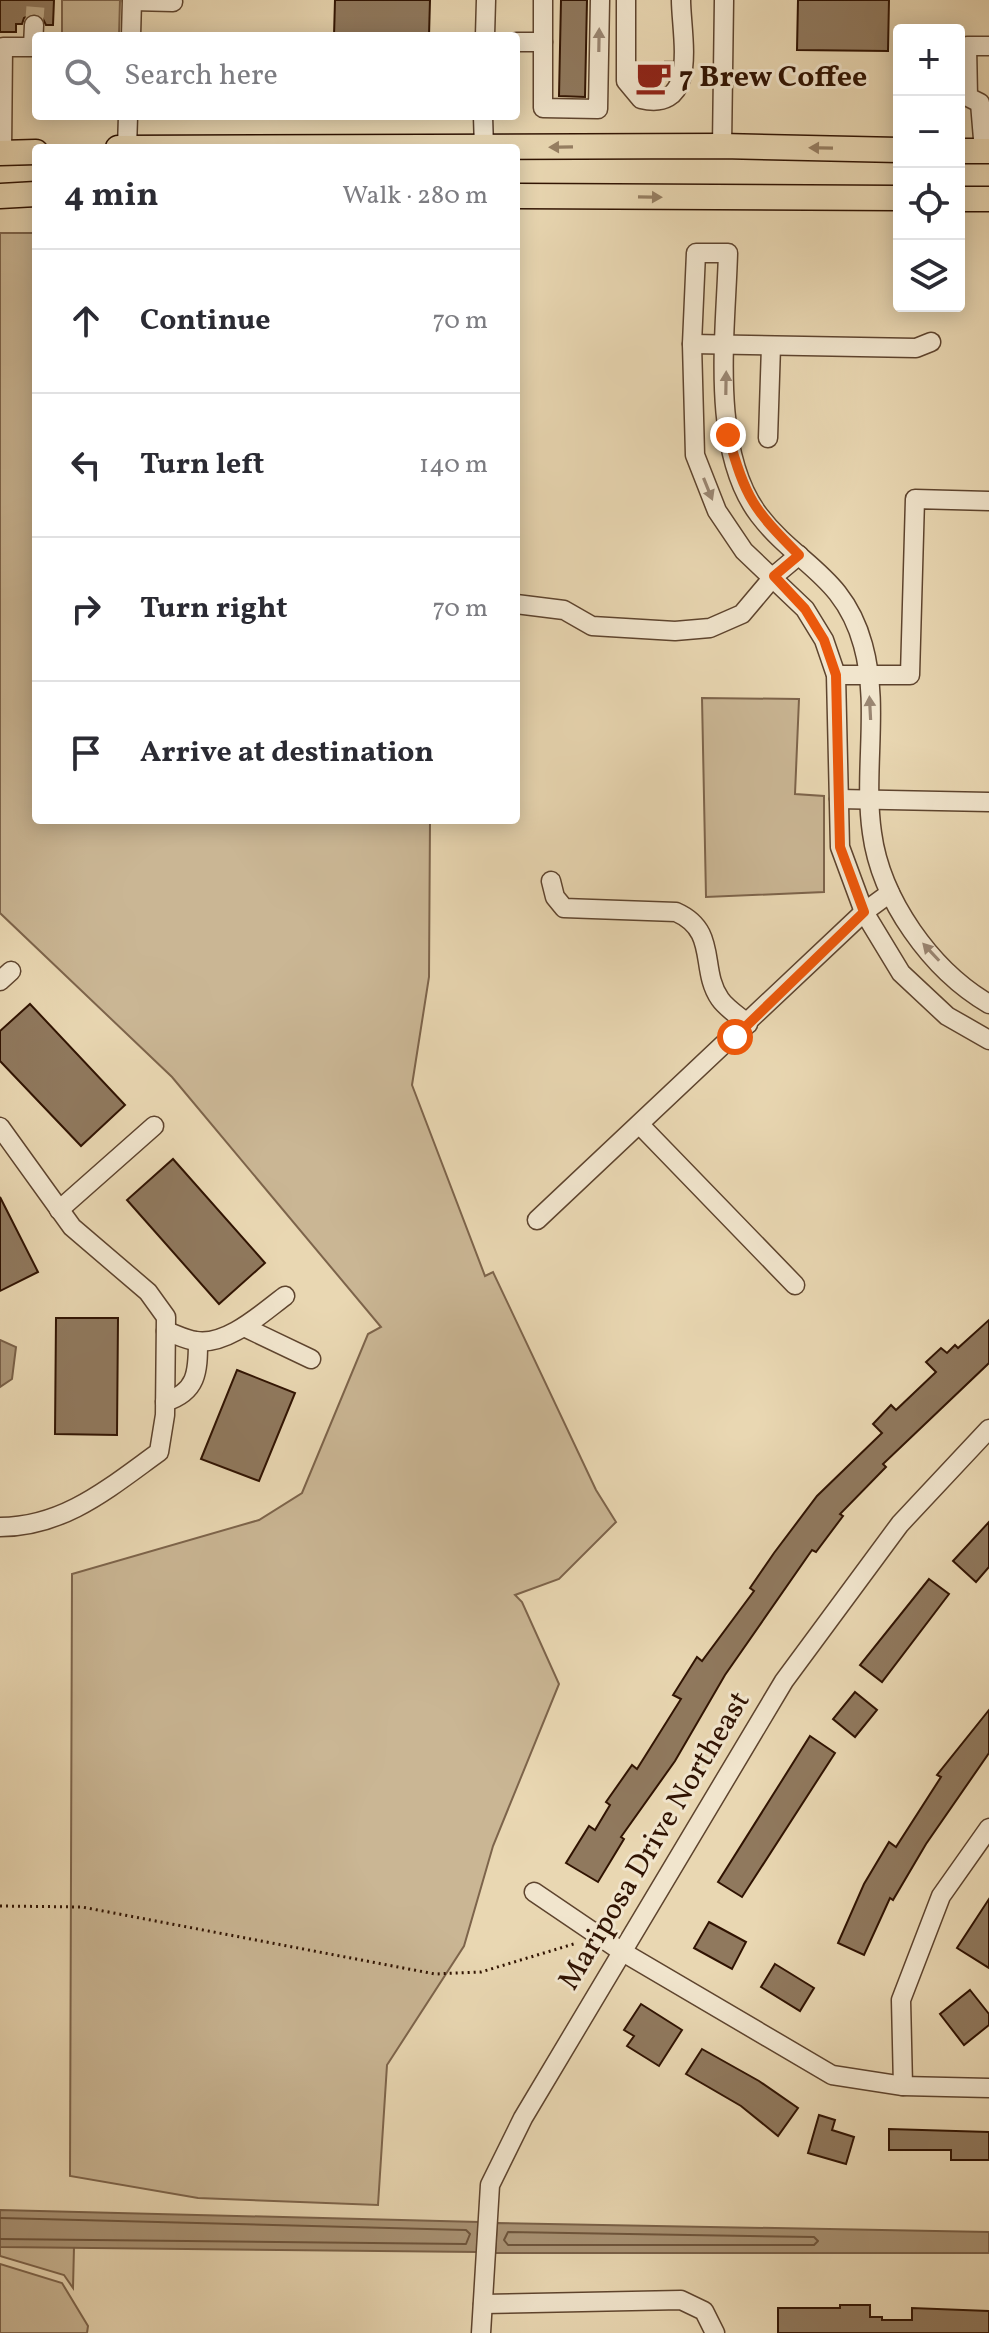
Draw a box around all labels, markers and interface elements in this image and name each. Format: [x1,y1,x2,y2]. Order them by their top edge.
map controls [893,24,965,312]
button: + [893,24,965,96]
one-way arrow [593,27,606,52]
search box [32,32,520,120]
icon: search [60,54,104,98]
text: Search here [124,55,278,97]
place label: 7 Brew Coffee [679,57,867,99]
cafe icon: 7 Brew Coffee [634,59,672,97]
button: − [893,96,965,168]
one-way arrow [548,141,573,153]
one-way arrow [808,142,833,155]
button: locate [893,168,965,240]
text: 4 min [64,173,159,220]
text: Walk · 280 m [342,178,488,214]
one-way arrow [638,191,663,204]
button: layers [893,240,965,312]
icon: ahead [64,299,108,343]
text: Continue [140,300,271,342]
text: 70 m [433,303,488,339]
one-way arrow [719,370,732,395]
route end [710,417,746,453]
icon: left [64,443,108,487]
text: Turn left [140,444,264,486]
text: 140 m [419,447,488,483]
one-way arrow [702,477,715,501]
icon: right [64,587,108,631]
text: Turn right [140,588,288,630]
text: 70 m [433,591,488,627]
one-way arrow [863,695,876,720]
icon: arrive [64,731,108,775]
text: Arrive at destination [140,732,434,774]
one-way arrow [923,943,941,962]
route start [717,1019,753,1055]
street label: Mariposa Drive Northeast [549,1683,761,1999]

